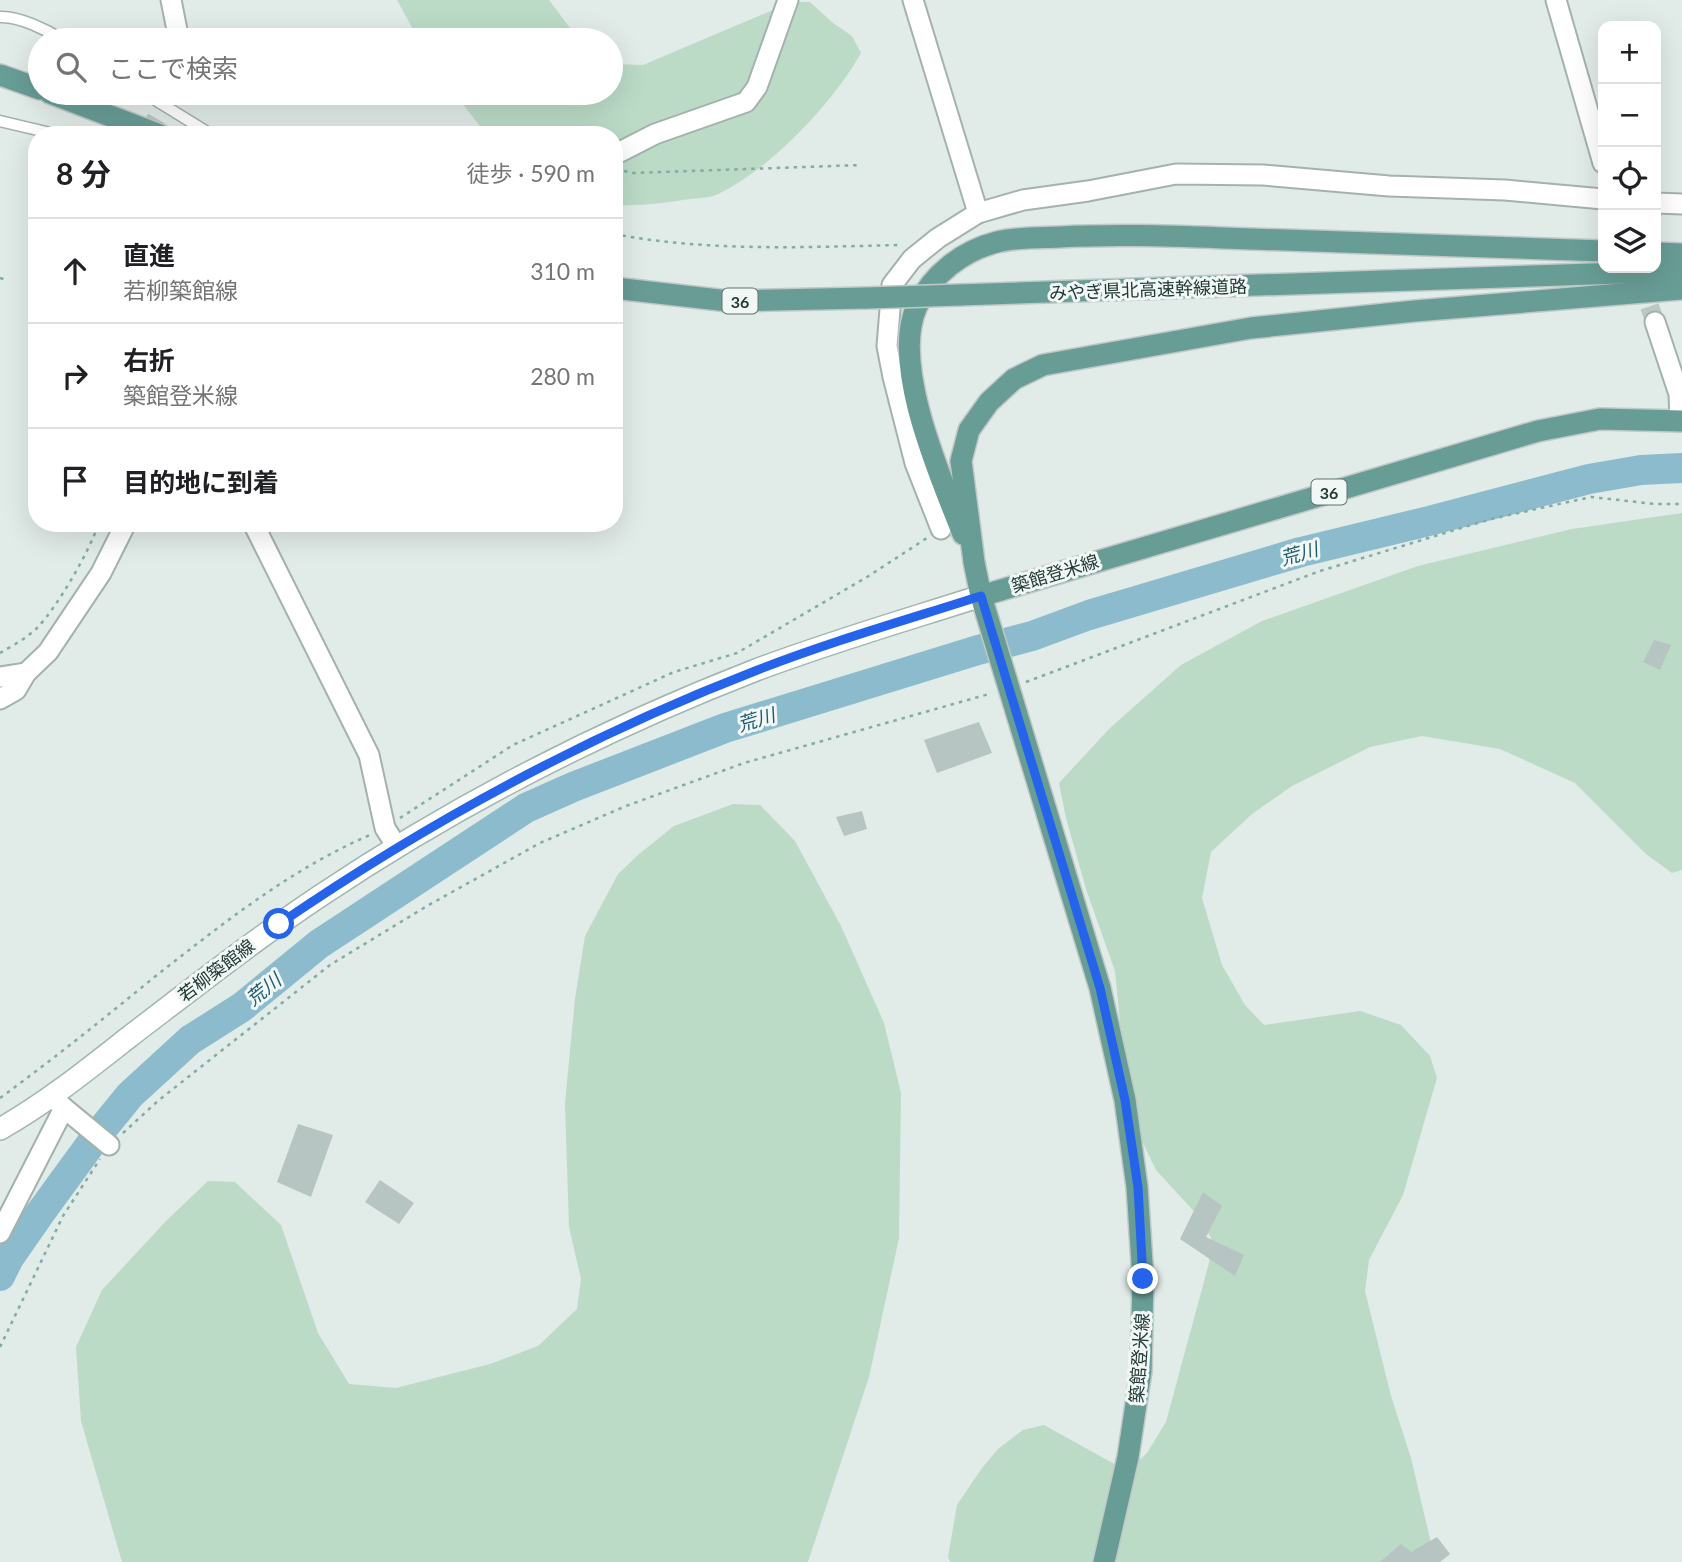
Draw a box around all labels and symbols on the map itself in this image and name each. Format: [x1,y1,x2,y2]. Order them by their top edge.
street label: みやぎ県北高速幹線道路 [1049,275,1247,303]
road number: 36 [722,288,758,314]
road number: 36 [1312,480,1346,505]
water label: 荒川 [1278,536,1322,569]
street label: 築館登米線 [1009,549,1101,597]
water label: 荒川 [734,702,779,736]
route start [263,908,294,939]
street label: 若柳築館線 [173,934,259,1006]
water label: 荒川 [241,967,287,1010]
route end [1127,1263,1158,1294]
street label: 築館登米線 [1125,1312,1153,1404]

